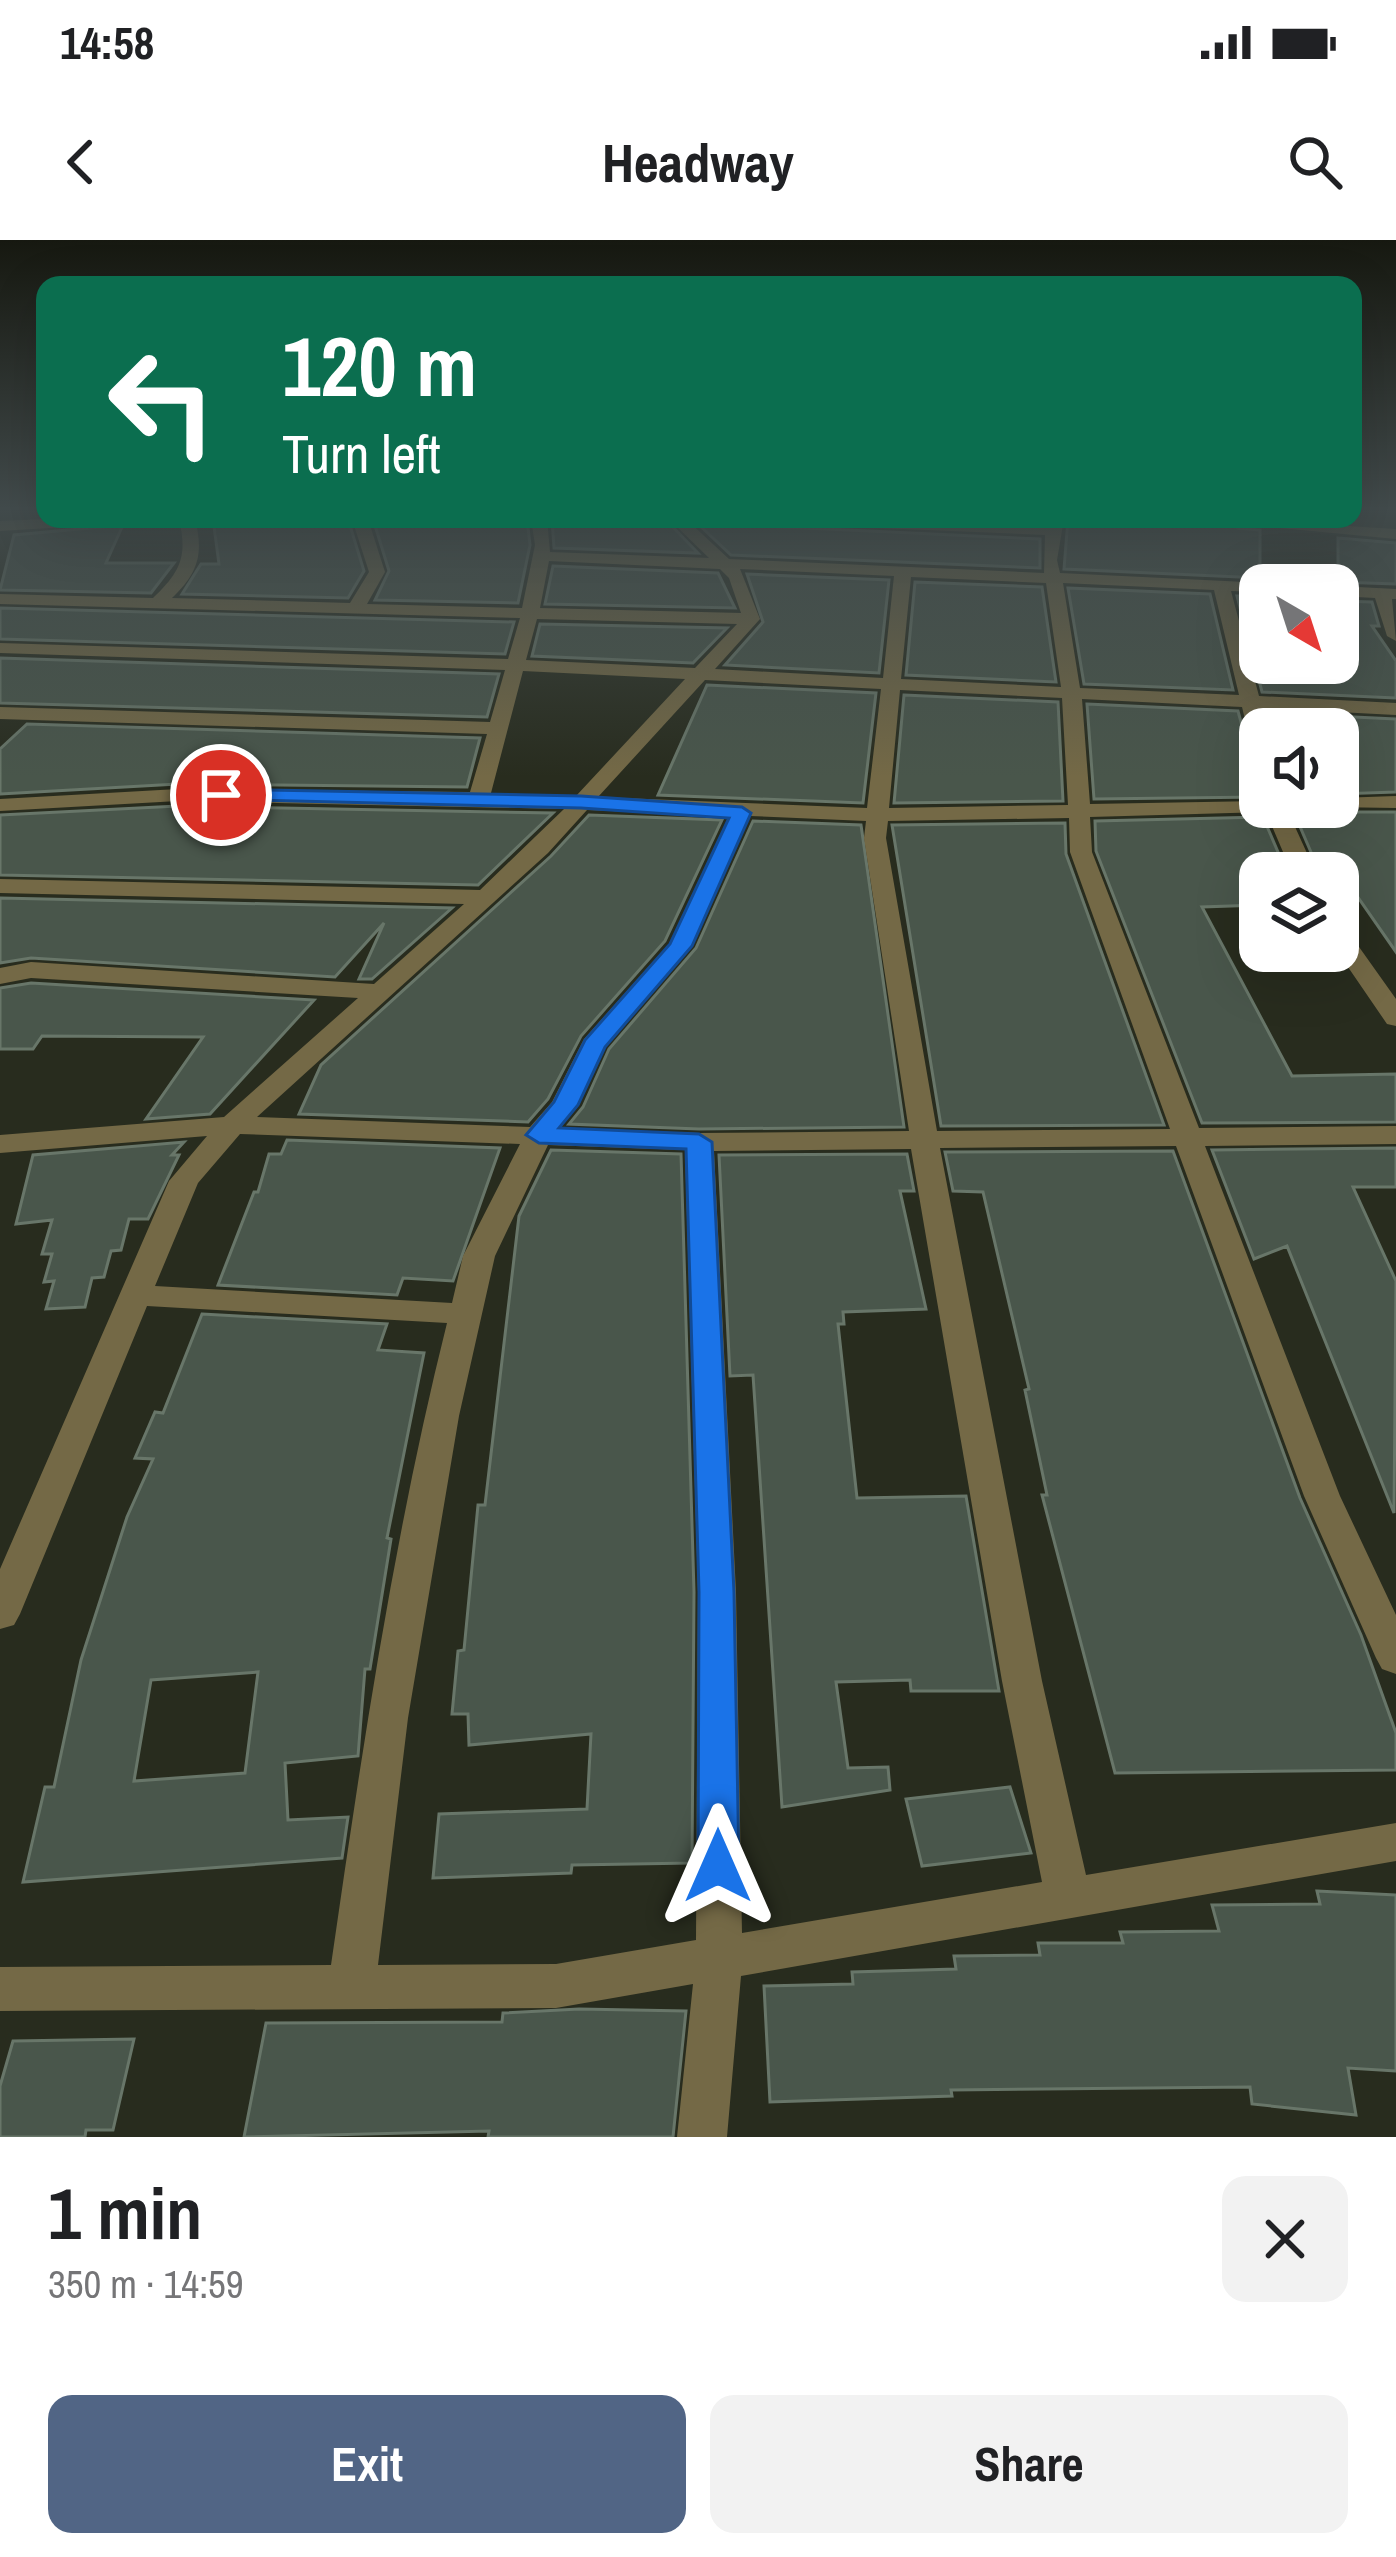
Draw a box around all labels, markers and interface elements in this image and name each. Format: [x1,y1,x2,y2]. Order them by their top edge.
text: 14:58 [60,12,154,73]
text: Headway [602,126,794,199]
icon: back [48,129,114,195]
icon: search [1282,129,1348,195]
text: 120 m [282,309,477,422]
icon: left [84,324,240,480]
text: Turn left [282,417,441,490]
north arrow [1239,564,1359,684]
map controls [1239,564,1359,972]
button: sound [1239,708,1359,828]
pin [170,744,272,846]
icon: arrive [188,762,254,828]
button: layers [1239,852,1359,972]
position arrow [655,1803,781,1929]
text: 1 min [48,2164,202,2261]
button: close [1222,2176,1348,2302]
text: 350 m · 14:59 [48,2258,244,2310]
button: Exit [48,2395,686,2533]
button: Share [710,2395,1348,2533]

